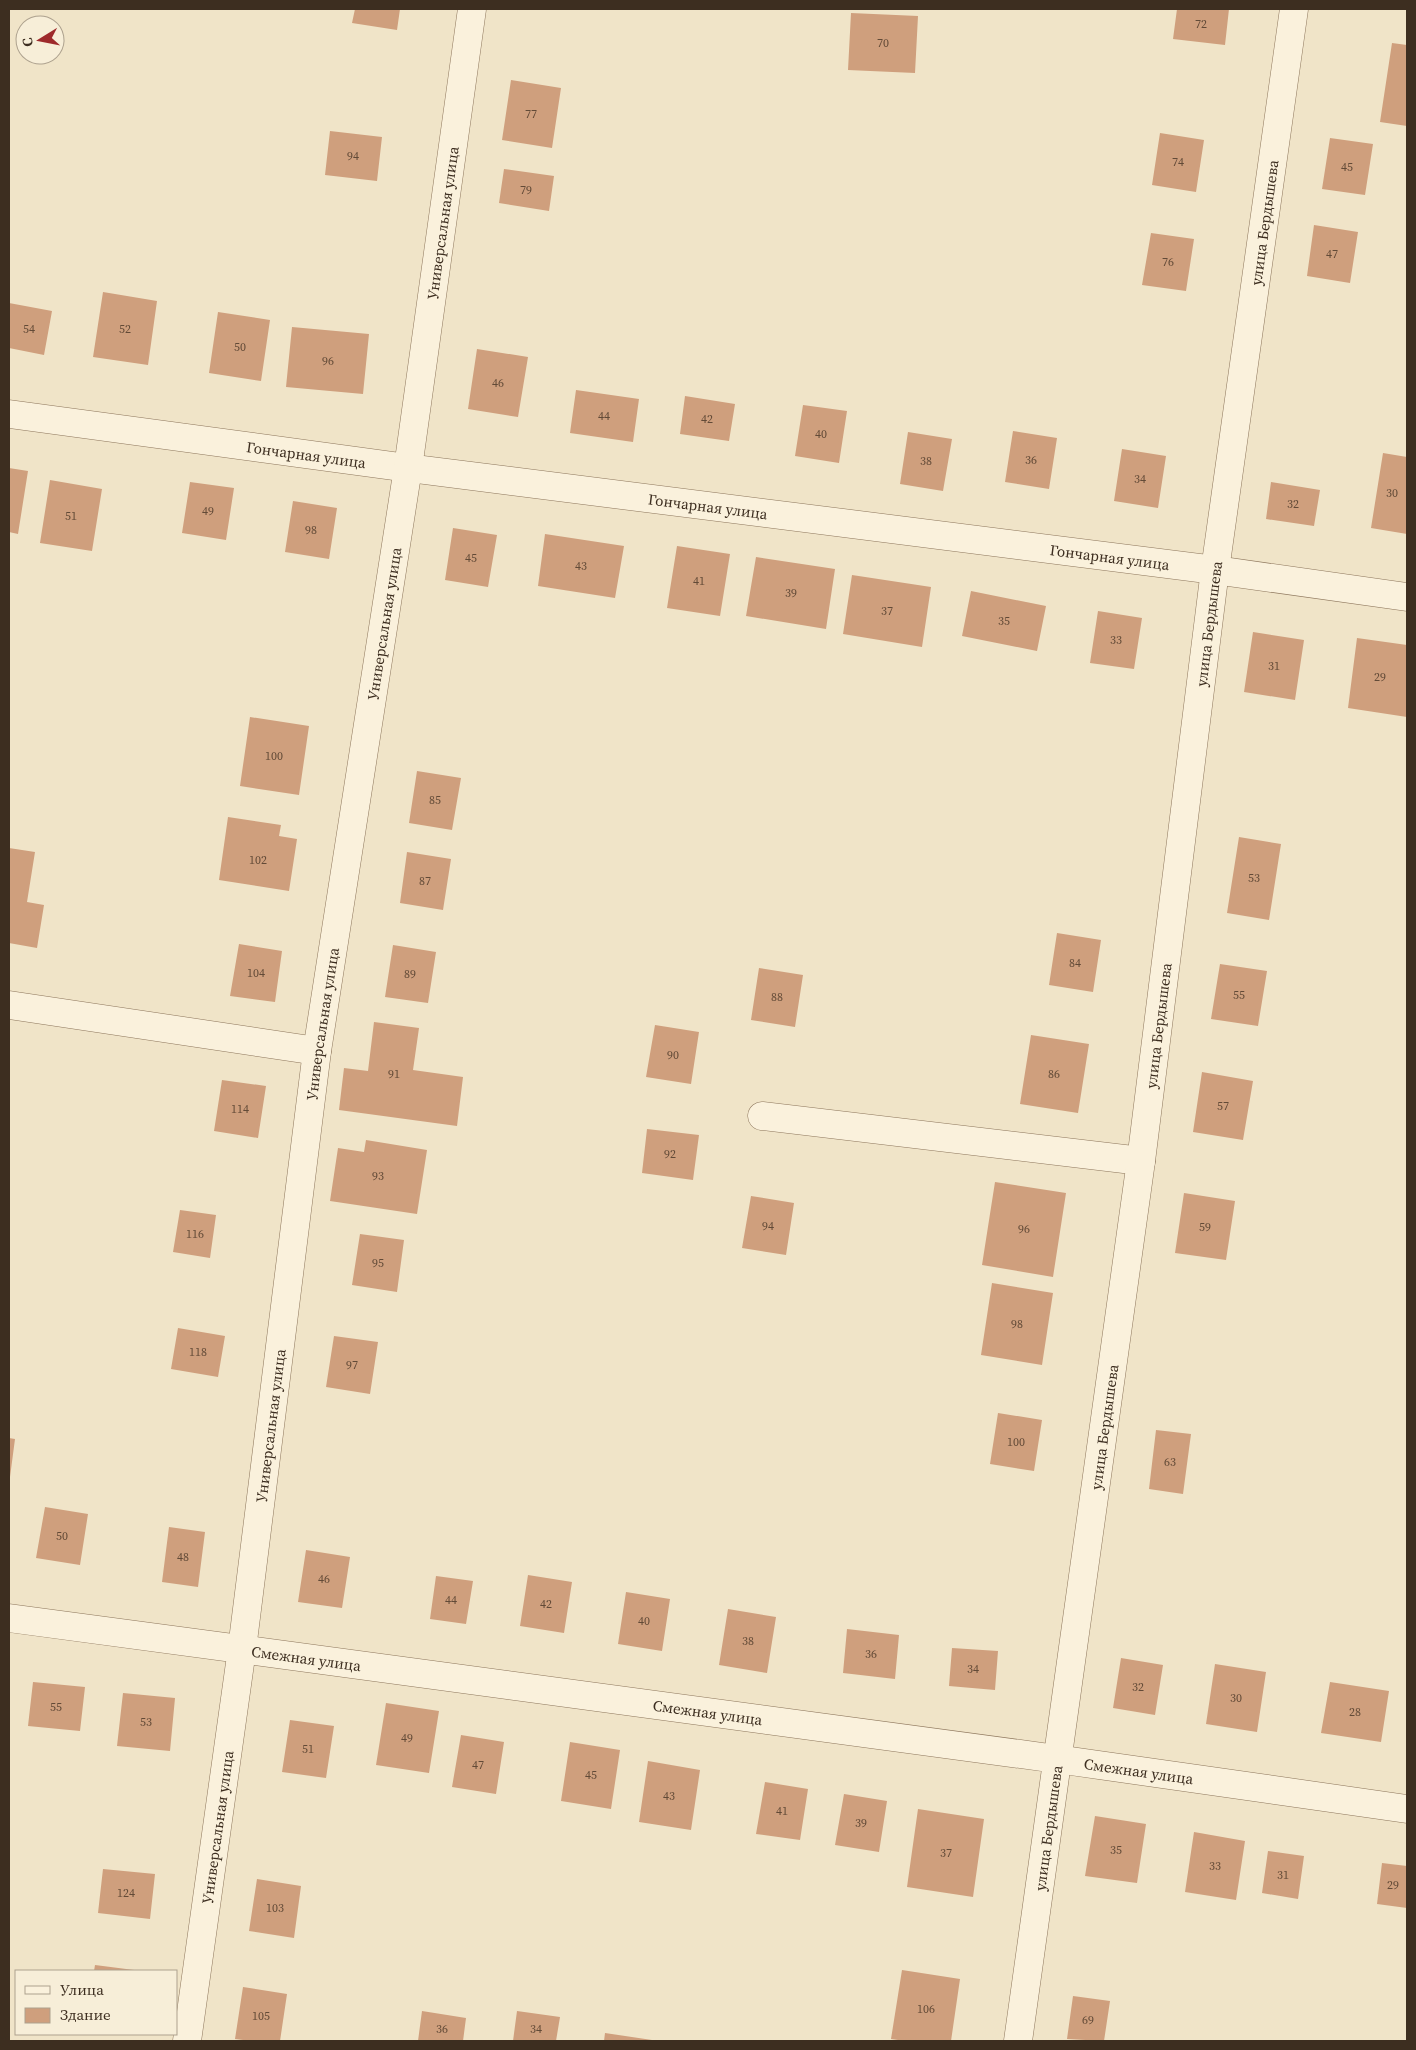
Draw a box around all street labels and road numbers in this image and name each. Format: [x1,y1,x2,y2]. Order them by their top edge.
street label: Универсальная улица [421,145,463,301]
street label: улица Бердышева [1245,158,1283,287]
street label: Гончарная улица [245,436,368,473]
street label: Гончарная улица [647,488,769,524]
street label: Гончарная улица [1049,539,1171,575]
street label: Универсальная улица [361,545,406,702]
street label: улица Бердышева [1190,559,1227,688]
street label: Универсальная улица [300,946,344,1102]
street label: улица Бердышева [1140,961,1176,1090]
street label: Универсальная улица [250,1347,290,1504]
street label: улица Бердышева [1085,1362,1123,1491]
street label: Смежная улица [250,1640,363,1676]
street label: Смежная улица [652,1694,764,1730]
street label: Универсальная улица [196,1749,238,1905]
street label: Смежная улица [1083,1752,1195,1789]
street label: улица Бердышева [1029,1764,1067,1892]

